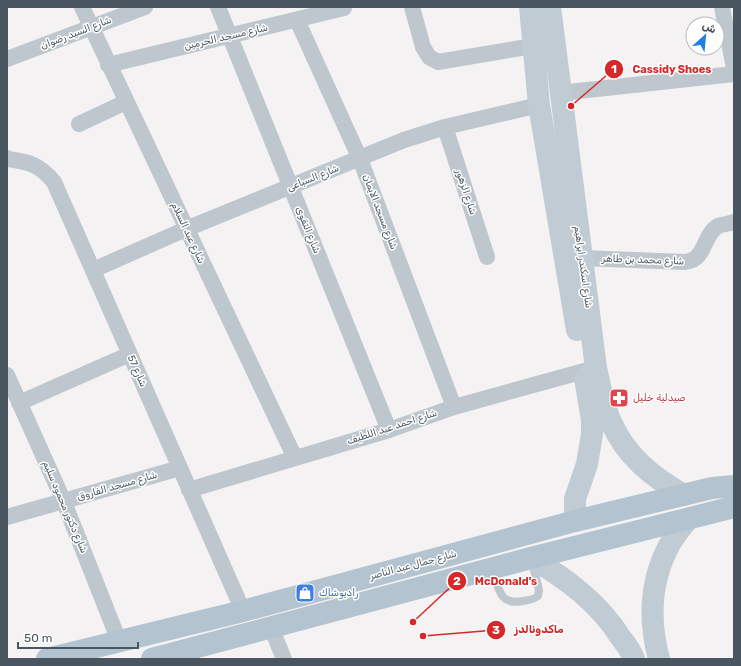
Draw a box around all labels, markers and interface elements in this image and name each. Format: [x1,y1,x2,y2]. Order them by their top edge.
street label: شارع السيد رضوان [39,14,114,53]
north arrow [685,16,725,56]
text: ش [700,19,719,37]
street label: شارع مسجد الحرمين [183,22,269,53]
callout: Cassidy Shoes [604,57,719,80]
text: 1 [611,62,617,76]
text: Cassidy Shoes [633,63,711,76]
street label: شارع السباعى [285,162,341,195]
street label: شارع الزهور [452,167,479,217]
street label: شارع مسجد الايمان [359,173,400,252]
street label: شارع عبد السلام [168,200,207,266]
street label: شارع التقوى [292,205,323,256]
street label: شارع اسكندر ابراهيم [570,225,595,309]
street label: شارع محمد بن طاهر [601,253,684,268]
street label: شارع 57 [124,353,149,389]
pharmacy icon: صيدلية خليل [608,387,630,409]
place label: صيدلية خليل [633,392,685,404]
street label: شارع احمد عبد اللطيف [345,407,439,448]
street label: شارع دكتور محمود سليم [39,459,90,555]
street label: شارع مسجد الفاروق [76,469,159,504]
street label: شارع جمال عبد الناصر [367,548,458,584]
callout: McDonald's [447,569,546,592]
text: 2 [453,574,461,588]
text: McDonald's [475,575,537,588]
shop icon: راديوشاك [294,582,316,604]
place label: راديوشاك [319,587,358,599]
callout: ماكدونالدز [486,618,571,641]
text: 3 [492,623,500,637]
text: ماكدونالدز [513,623,564,636]
scale bar [18,624,138,650]
text: 50 m [24,631,52,645]

